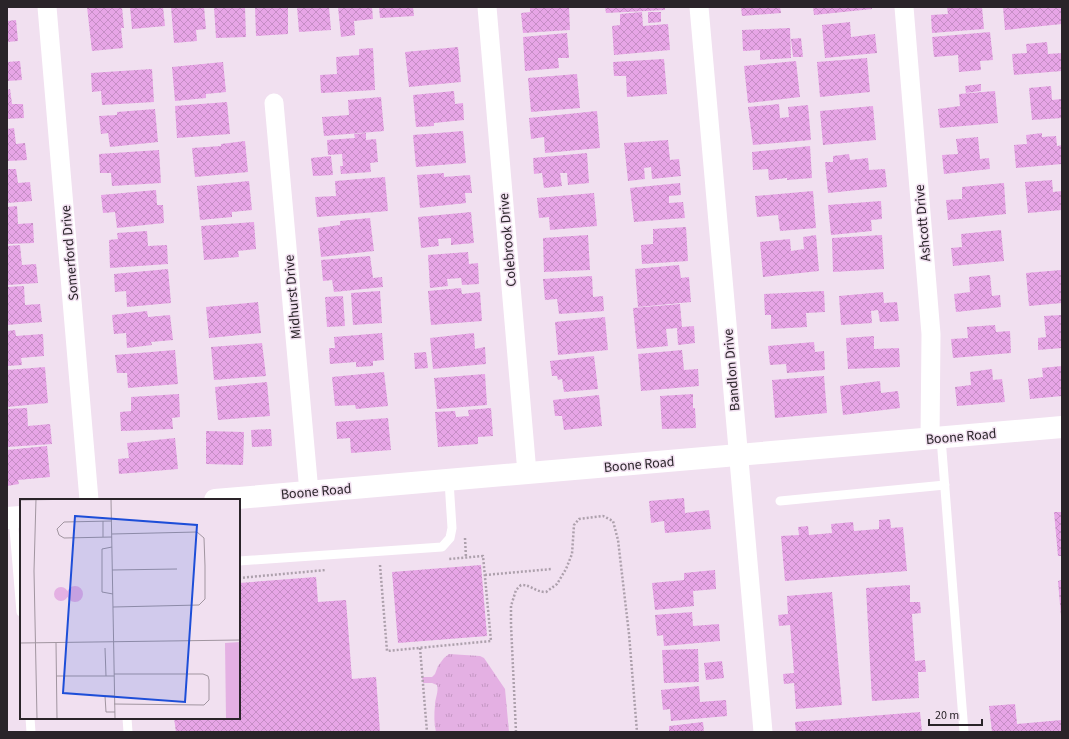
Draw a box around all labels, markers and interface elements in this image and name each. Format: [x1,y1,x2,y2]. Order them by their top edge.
street label: Ashcott Drive [910,184,936,262]
street label: Colebrook Drive [494,192,522,288]
street label: Somerford Drive [56,204,84,301]
street label: Midhurst Drive [279,254,307,340]
street label: Bandlon Drive [718,328,746,412]
street label: Boone Road [925,424,997,450]
street label: Boone Road [603,452,675,478]
street label: Boone Road [280,479,352,505]
inset map [20,499,240,719]
scale bar [929,701,982,727]
text: 20 m [935,707,959,724]

